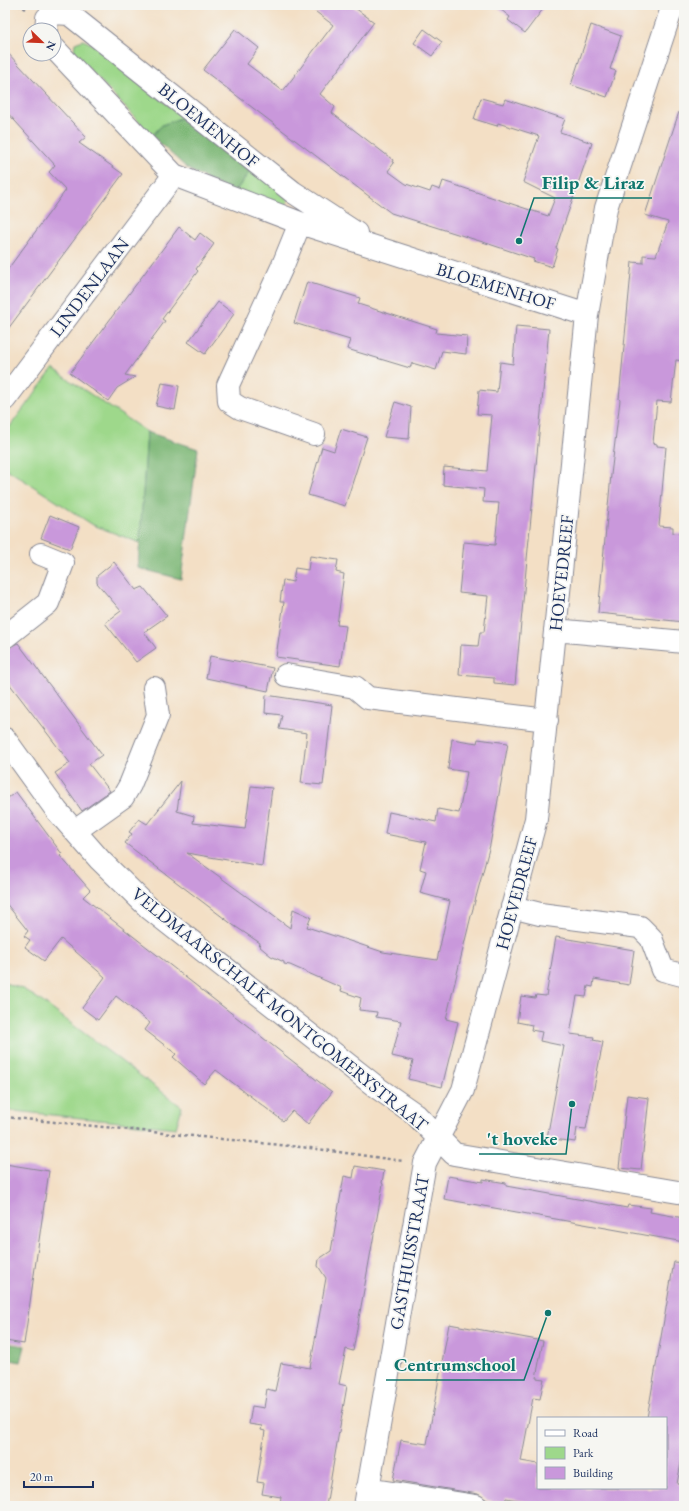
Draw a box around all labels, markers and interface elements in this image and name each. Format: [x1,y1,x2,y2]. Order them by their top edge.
north arrow [22,22,62,62]
text: N [43,39,59,53]
street label: BLOEMENHOF [154,77,264,173]
callout: Filip & Liraz [534,167,652,198]
text: Filip & Liraz [542,170,644,195]
street label: LINDENLAAN [44,232,134,341]
street label: BLOEMENHOF [434,257,558,315]
street label: HOEVEDREEF [543,514,579,632]
street label: HOEVEDREEF [490,834,542,952]
street label: VELDMAARSCHALK MONTGOMERYSTRAAT [127,882,434,1137]
callout: 't hoveke [479,1123,566,1154]
text: 't hoveke [487,1126,557,1151]
street label: GASTHUISSTRAAT [384,1171,434,1332]
callout: Centrumschool [386,1349,524,1380]
text: Centrumschool [394,1352,517,1377]
legend [537,1417,667,1489]
text: Road [573,1425,599,1441]
text: Park [573,1445,594,1461]
scale bar [24,1463,93,1489]
text: Building [573,1465,614,1481]
text: 20 m [30,1469,54,1485]

